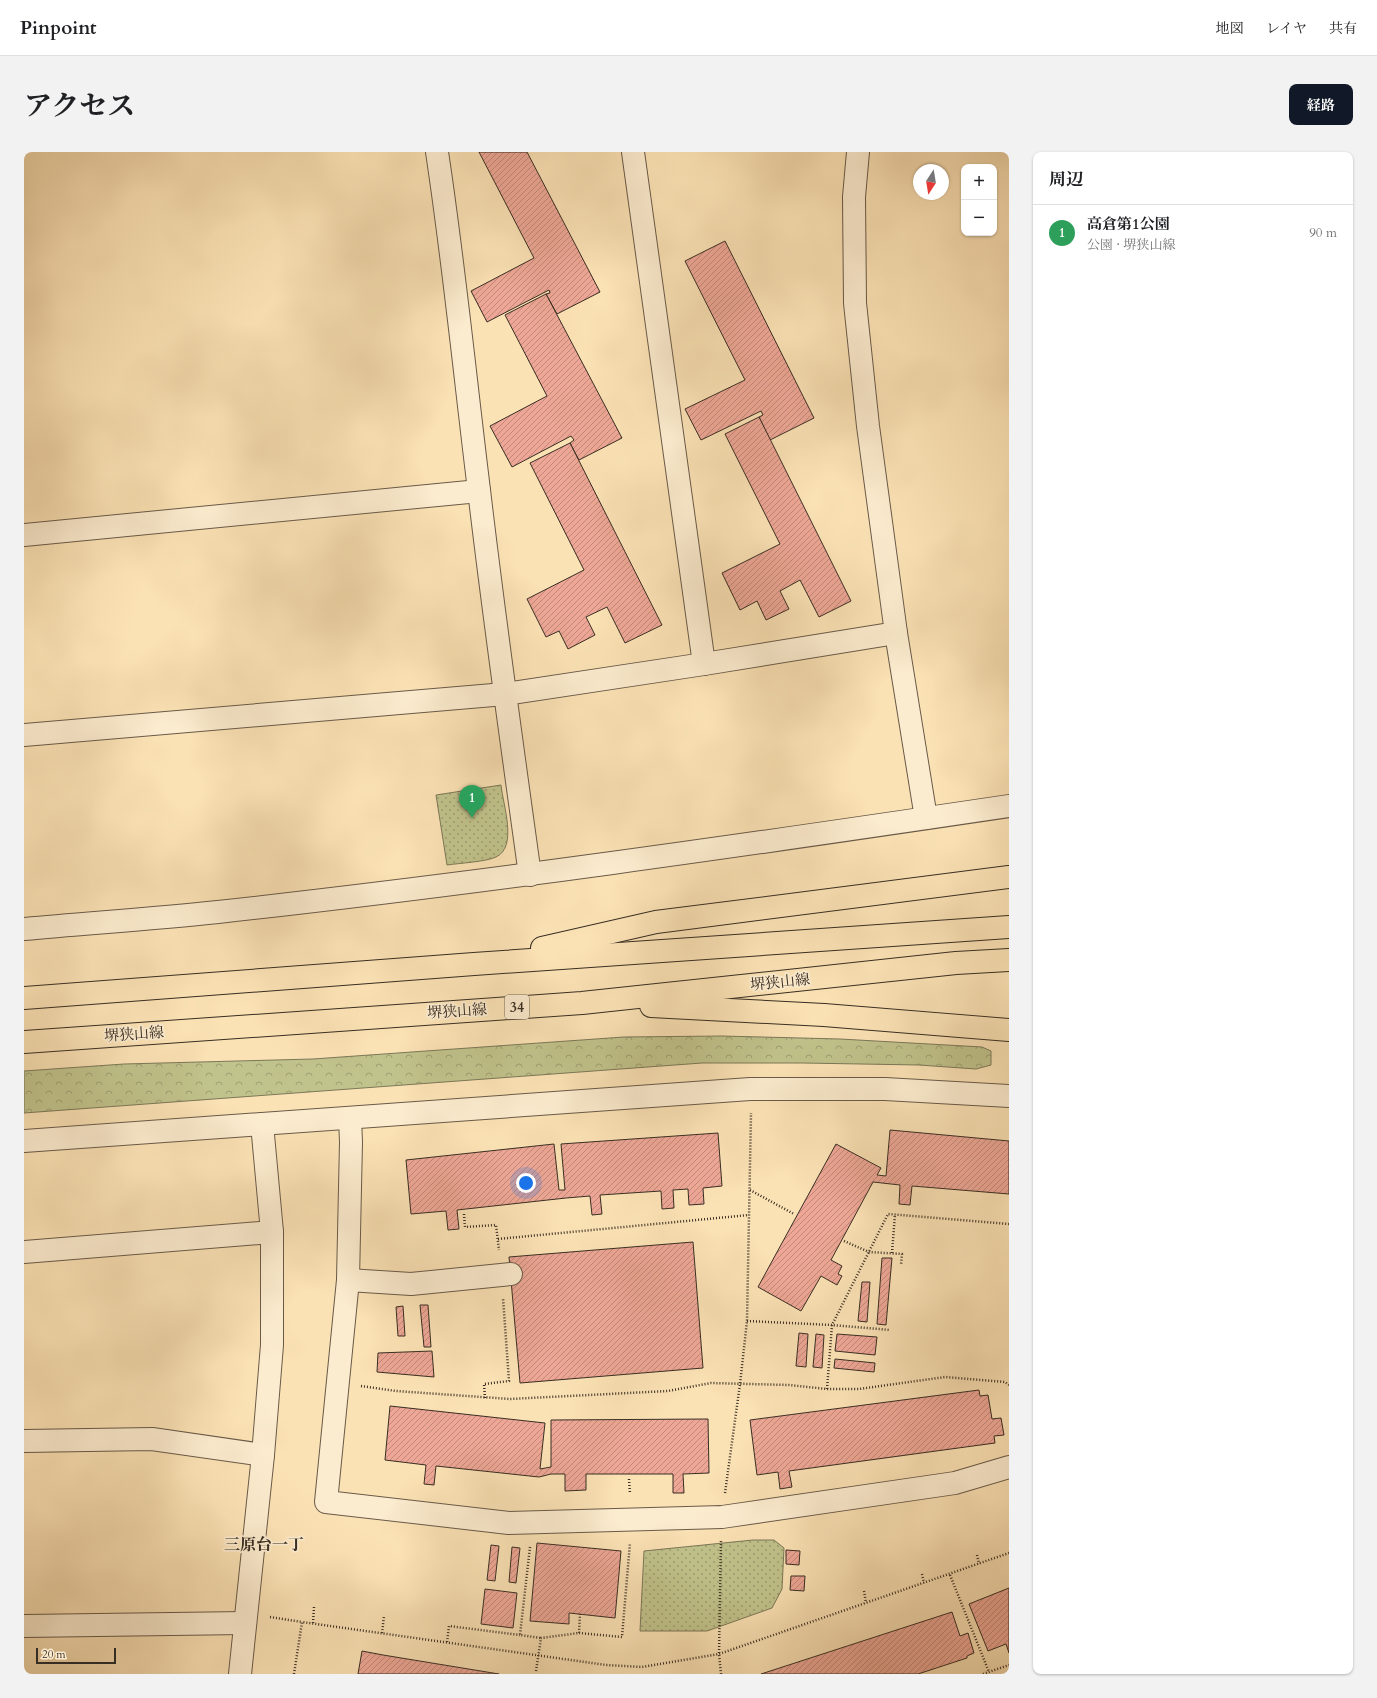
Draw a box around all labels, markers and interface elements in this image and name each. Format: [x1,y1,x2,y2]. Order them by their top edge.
text: Pinpoint [20,15,97,41]
text: 地図 [1216,19,1244,38]
text: レイヤ [1266,19,1307,38]
text: 共有 [1329,19,1357,38]
button: 経路 [1289,84,1353,125]
text: アクセス [24,87,135,125]
north arrow [913,164,949,200]
map controls [961,164,997,236]
button: + [961,164,997,200]
text: 周辺 [1049,168,1083,191]
button: − [961,200,997,236]
text: 高倉第1公園 [1087,214,1170,234]
text: 1 [1059,224,1065,242]
text: 90 m [1309,224,1337,242]
text: 公園 · 堺狭山線 [1087,236,1175,254]
pin: 1 [459,785,485,818]
street label: 堺狭山線 [749,969,811,995]
road number: 34 [505,995,529,1019]
street label: 堺狭山線 [426,999,488,1023]
street label: 堺狭山線 [103,1022,165,1046]
your location [516,1173,536,1193]
district label: 三原台一丁 [224,1534,304,1556]
scale bar [36,1646,116,1665]
text: 20 m [42,1647,66,1662]

